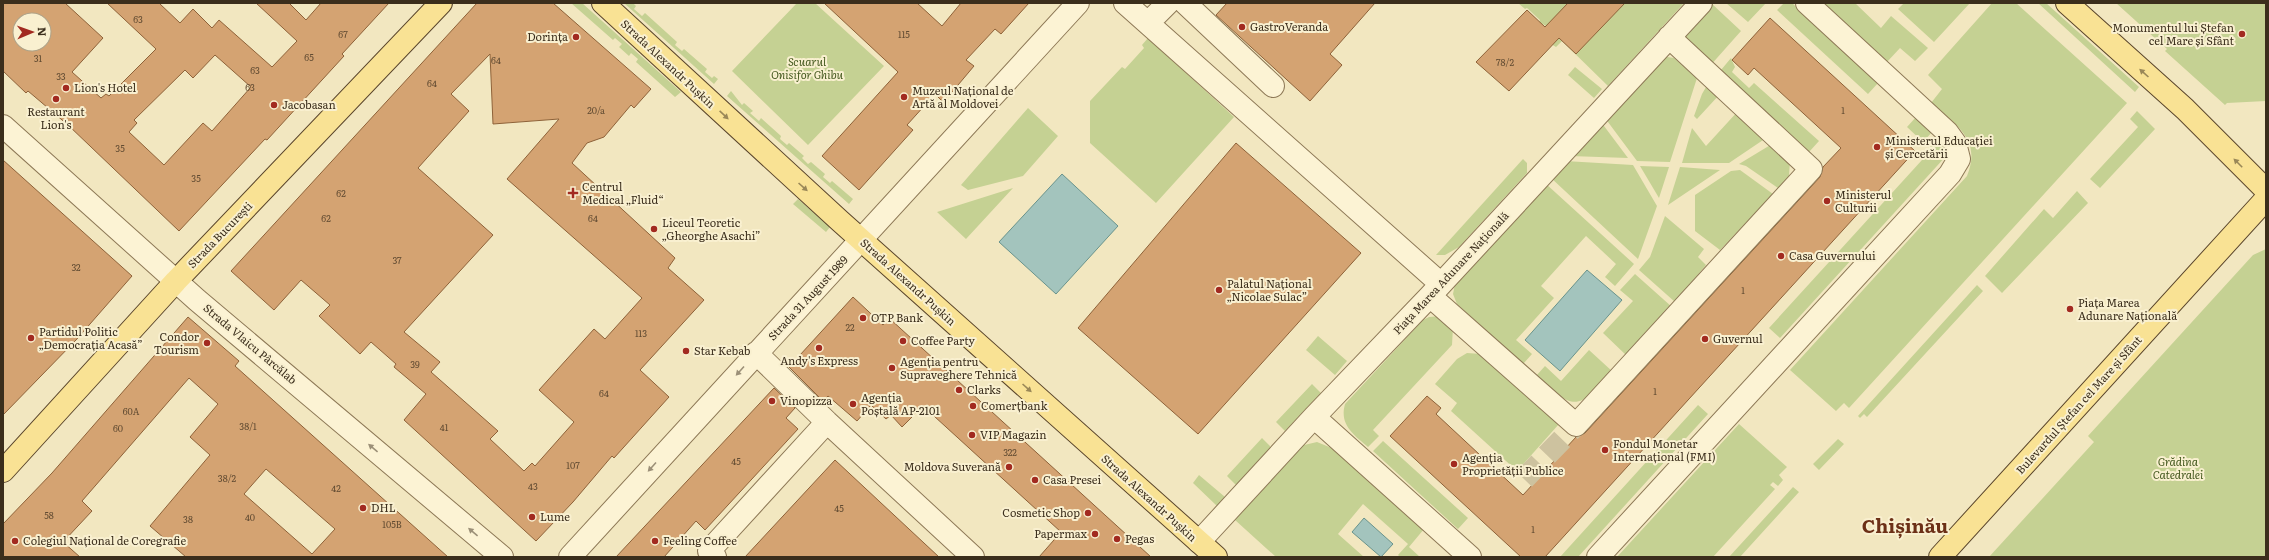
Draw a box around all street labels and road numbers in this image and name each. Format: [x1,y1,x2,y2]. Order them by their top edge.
street label: Strada Alexandr Pușkin [618,15,719,111]
street label: Strada București [183,197,255,271]
street label: Piața Marea Adunare Națională [1389,207,1512,337]
street label: Strada Alexandr Pușkin [857,234,960,329]
street label: Strada 31 August 1989 [764,251,851,343]
street label: Strada Vlaicu Pârcălab [200,299,301,387]
street label: Bulevardul Ștefan cel Mare și Sfânt [2012,331,2145,477]
street label: Strada Alexandr Pușkin [1098,450,1201,545]

